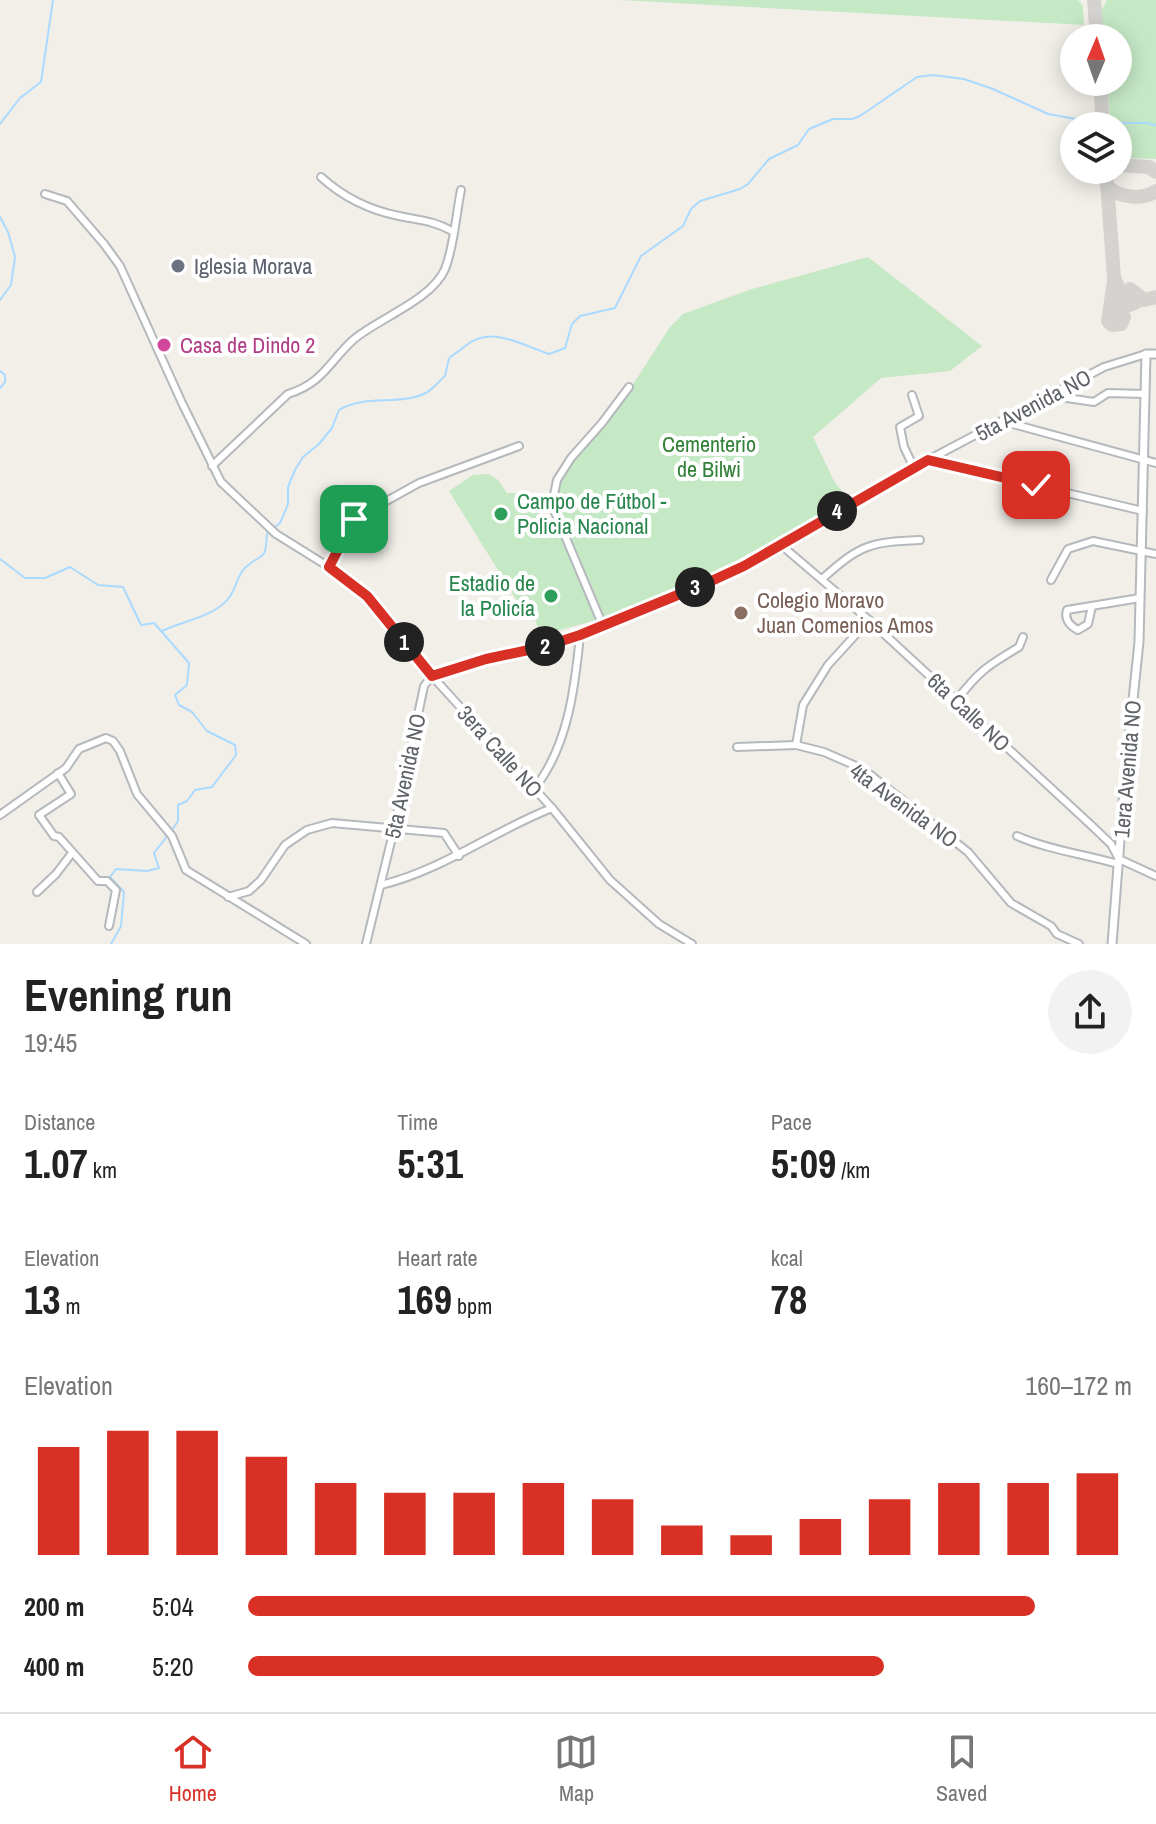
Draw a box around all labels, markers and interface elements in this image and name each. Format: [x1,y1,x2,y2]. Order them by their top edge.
north arrow [1060,24,1132,96]
map controls [1060,24,1132,184]
button: layers [1060,112,1132,184]
place label: Iglesia Morava [194,251,312,281]
marker: Iglesia Morava [169,257,187,275]
place label: Casa de Dindo 2 [180,330,315,360]
marker: Casa de Dindo 2 [155,336,173,354]
street label: 5ta Avenida NO [970,362,1096,448]
park label: Cementerio de Bilwi [662,429,756,484]
pin [1002,451,1070,519]
icon: check [1014,463,1058,507]
pin [320,485,388,553]
place label: Campo de Fútbol - Policia Nacional [517,486,666,541]
pin: 4 [817,491,857,531]
text: 4 [832,496,842,526]
icon: arrive [332,497,376,541]
marker: Campo de Fútbol - Policia Nacional [492,505,510,523]
pin: 3 [675,567,715,607]
place label: Estadio de la Policía [449,568,535,623]
text: 3 [690,572,700,602]
place label: Colegio Moravo Juan Comenios Amos [757,585,934,640]
marker: Estadio de la Policía [542,587,560,605]
marker: Colegio Moravo Juan Comenios Amos [732,604,750,622]
pin: 1 [384,622,424,662]
pin: 2 [525,626,565,666]
text: 1 [399,627,409,657]
text: 2 [540,631,550,661]
street label: 6ta Calle NO [921,666,1017,758]
street label: 3era Calle NO [451,698,549,804]
street label: 1era Avenida NO [1106,699,1148,839]
street label: 5ta Avenida NO [377,711,433,841]
street label: 4ta Avenida NO [844,756,964,854]
text: Evening run [24,965,233,1025]
button: share [1048,970,1132,1054]
text: 19:45 [24,1025,77,1060]
text: Distance [24,1107,95,1137]
text: Time [397,1107,438,1137]
text: Pace [771,1107,812,1137]
text: 1.07 [24,1137,88,1190]
text: 5:31 [397,1137,463,1190]
text: 5:09 [771,1137,836,1190]
text: km [88,1155,117,1185]
text: /km [836,1155,870,1185]
text: Elevation [24,1243,99,1273]
text: Heart rate [397,1243,478,1273]
text: kcal [771,1243,803,1273]
text: 13 [24,1273,60,1326]
text: 169 [397,1273,452,1326]
text: 78 [771,1273,807,1326]
text: m [60,1291,81,1321]
text: bpm [452,1291,492,1321]
text: Elevation [24,1368,113,1403]
text: 160–172 m [1025,1368,1132,1403]
text: 200 m [24,1589,84,1624]
text: 5:04 [152,1589,194,1624]
text: 400 m [24,1649,84,1684]
text: 5:20 [152,1649,194,1684]
tab: Home [169,1730,217,1808]
tab: Map [554,1730,598,1808]
tab: Saved [936,1730,987,1808]

